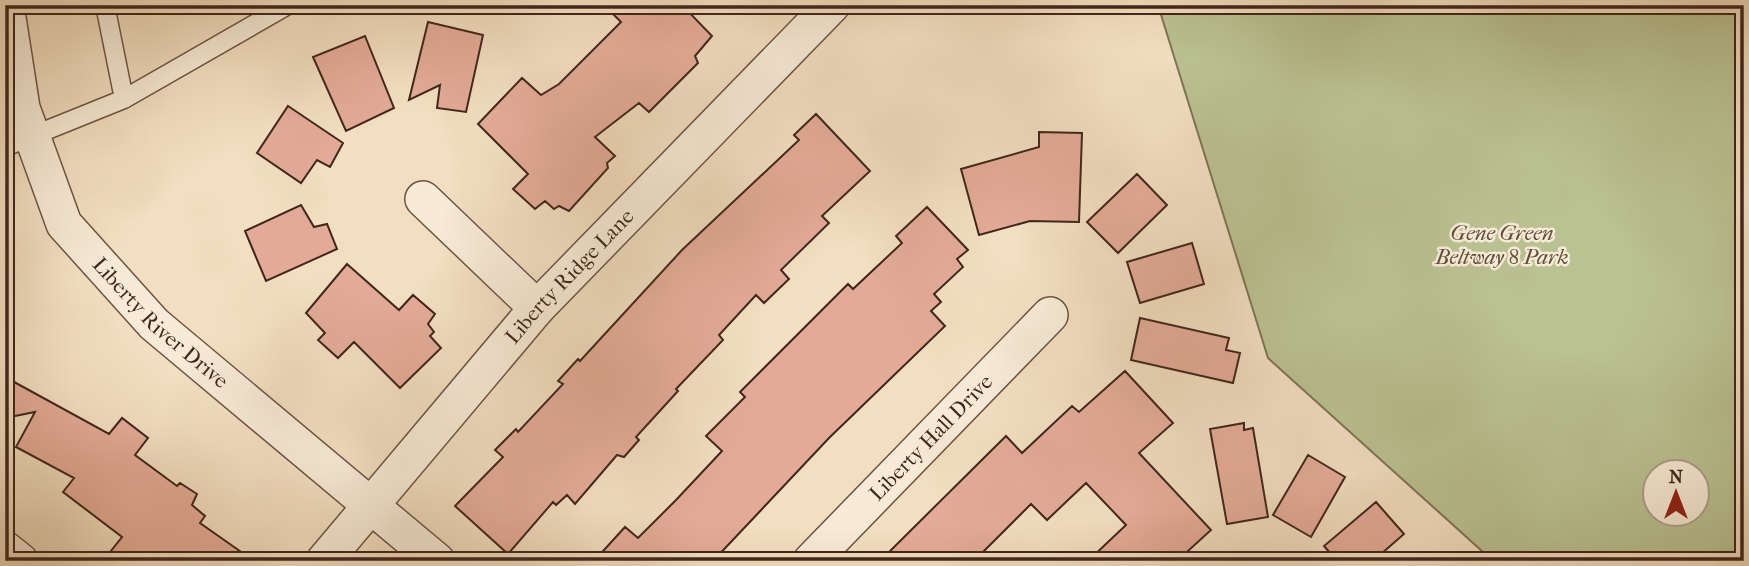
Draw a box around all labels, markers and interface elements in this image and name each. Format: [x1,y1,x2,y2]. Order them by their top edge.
street label: Liberty Ridge Lane [500,204,639,348]
park label: Gene Green Beltway 8 Park [1434,221,1569,269]
street label: Liberty River Drive [88,252,233,393]
street label: Liberty Hall Drive [864,370,997,506]
north arrow [1640,458,1710,528]
text: N [1669,466,1684,488]

